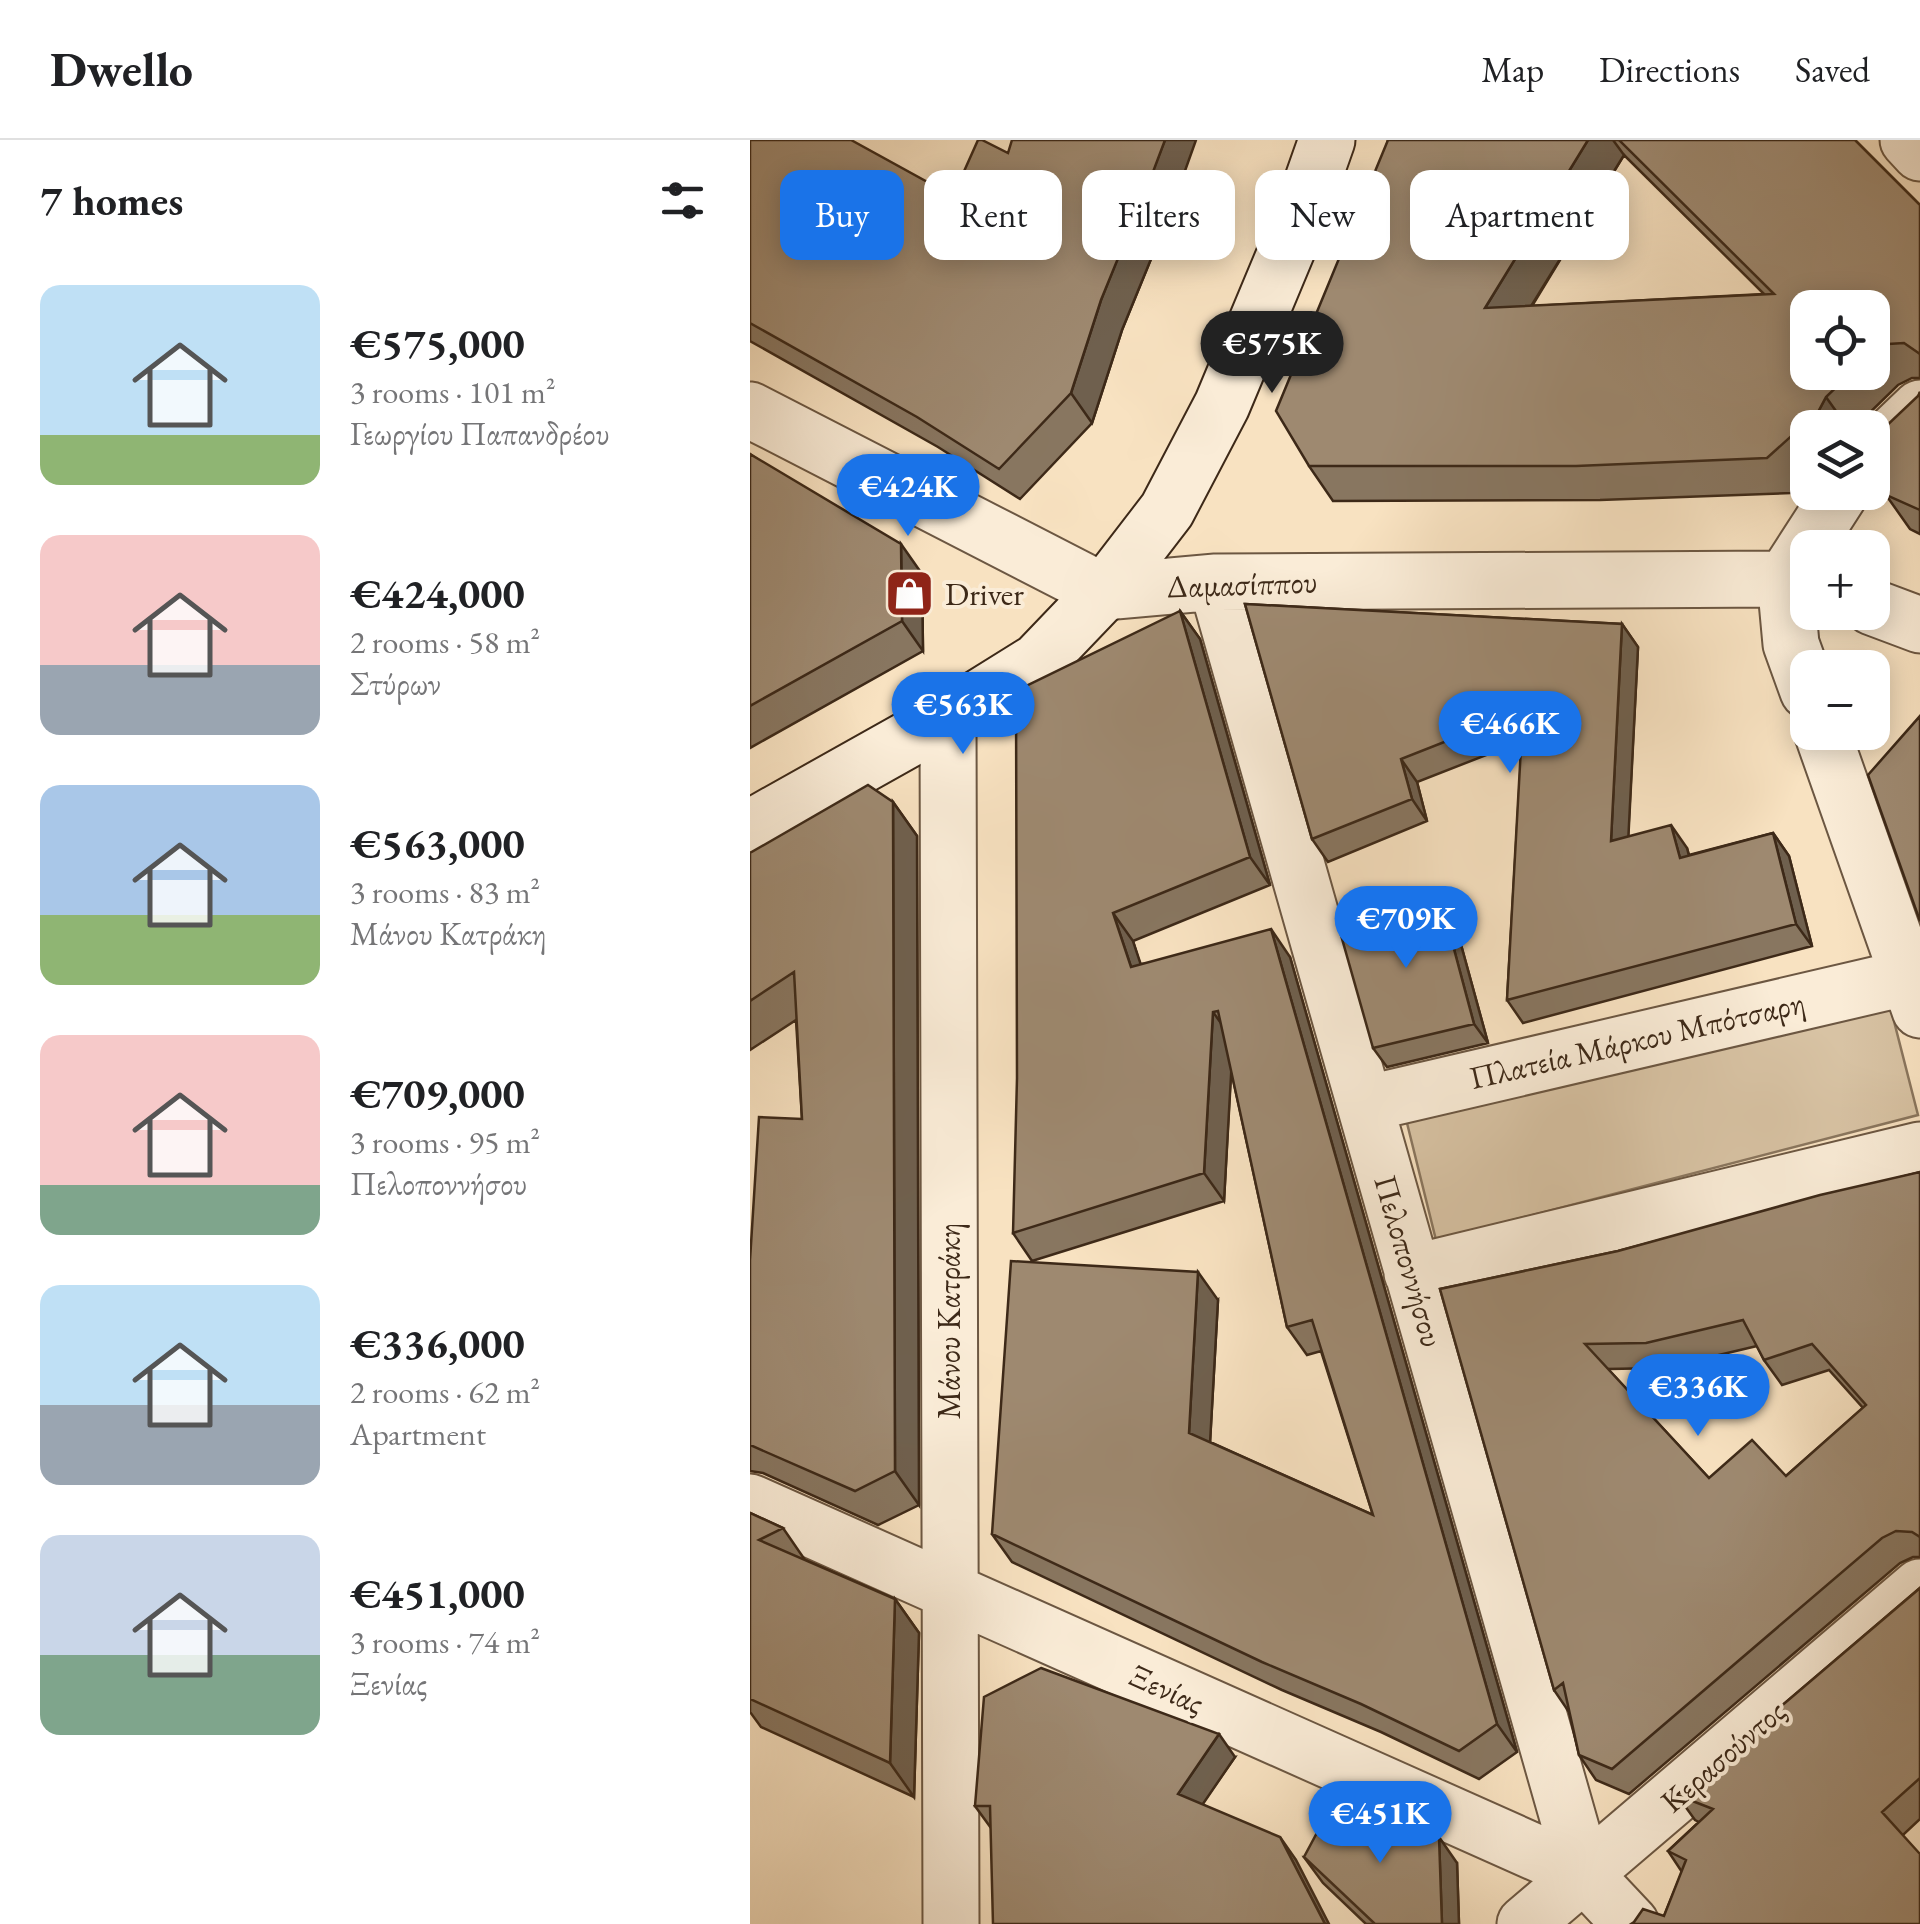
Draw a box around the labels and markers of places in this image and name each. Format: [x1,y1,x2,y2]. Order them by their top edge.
pin: €575K [1202,311,1342,396]
pin: €424K [838,454,978,539]
shop icon: Driver [884,568,936,620]
place label: Driver [945,573,1024,615]
pin: €563K [893,672,1033,757]
pin: €466K [1440,691,1580,776]
pin: €709K [1336,886,1476,971]
pin: €336K [1628,1354,1768,1439]
pin: €451K [1310,1781,1450,1866]

